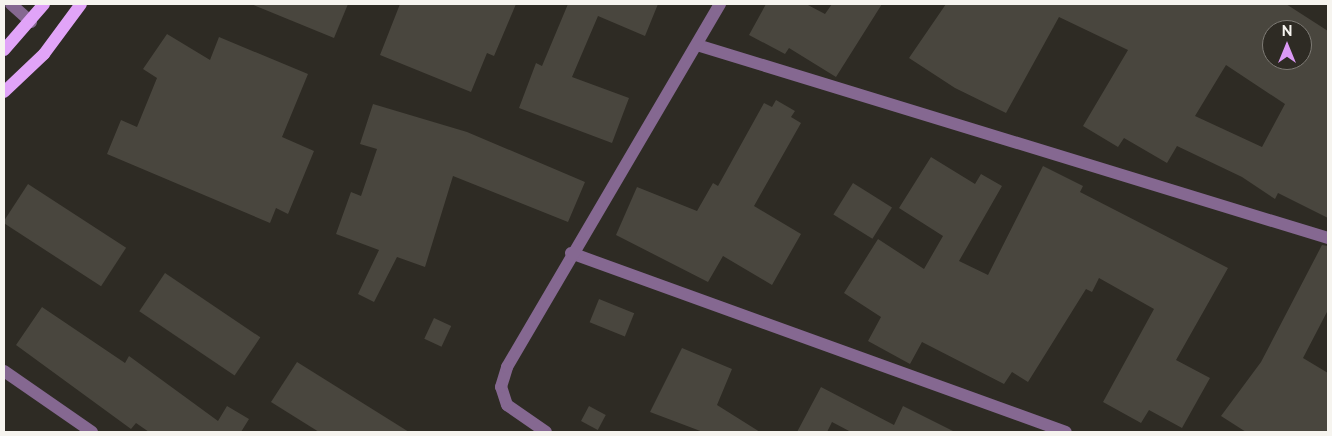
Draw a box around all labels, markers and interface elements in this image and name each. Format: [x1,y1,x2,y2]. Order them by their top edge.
north arrow [1262,20,1312,70]
text: N [1282,23,1292,39]

